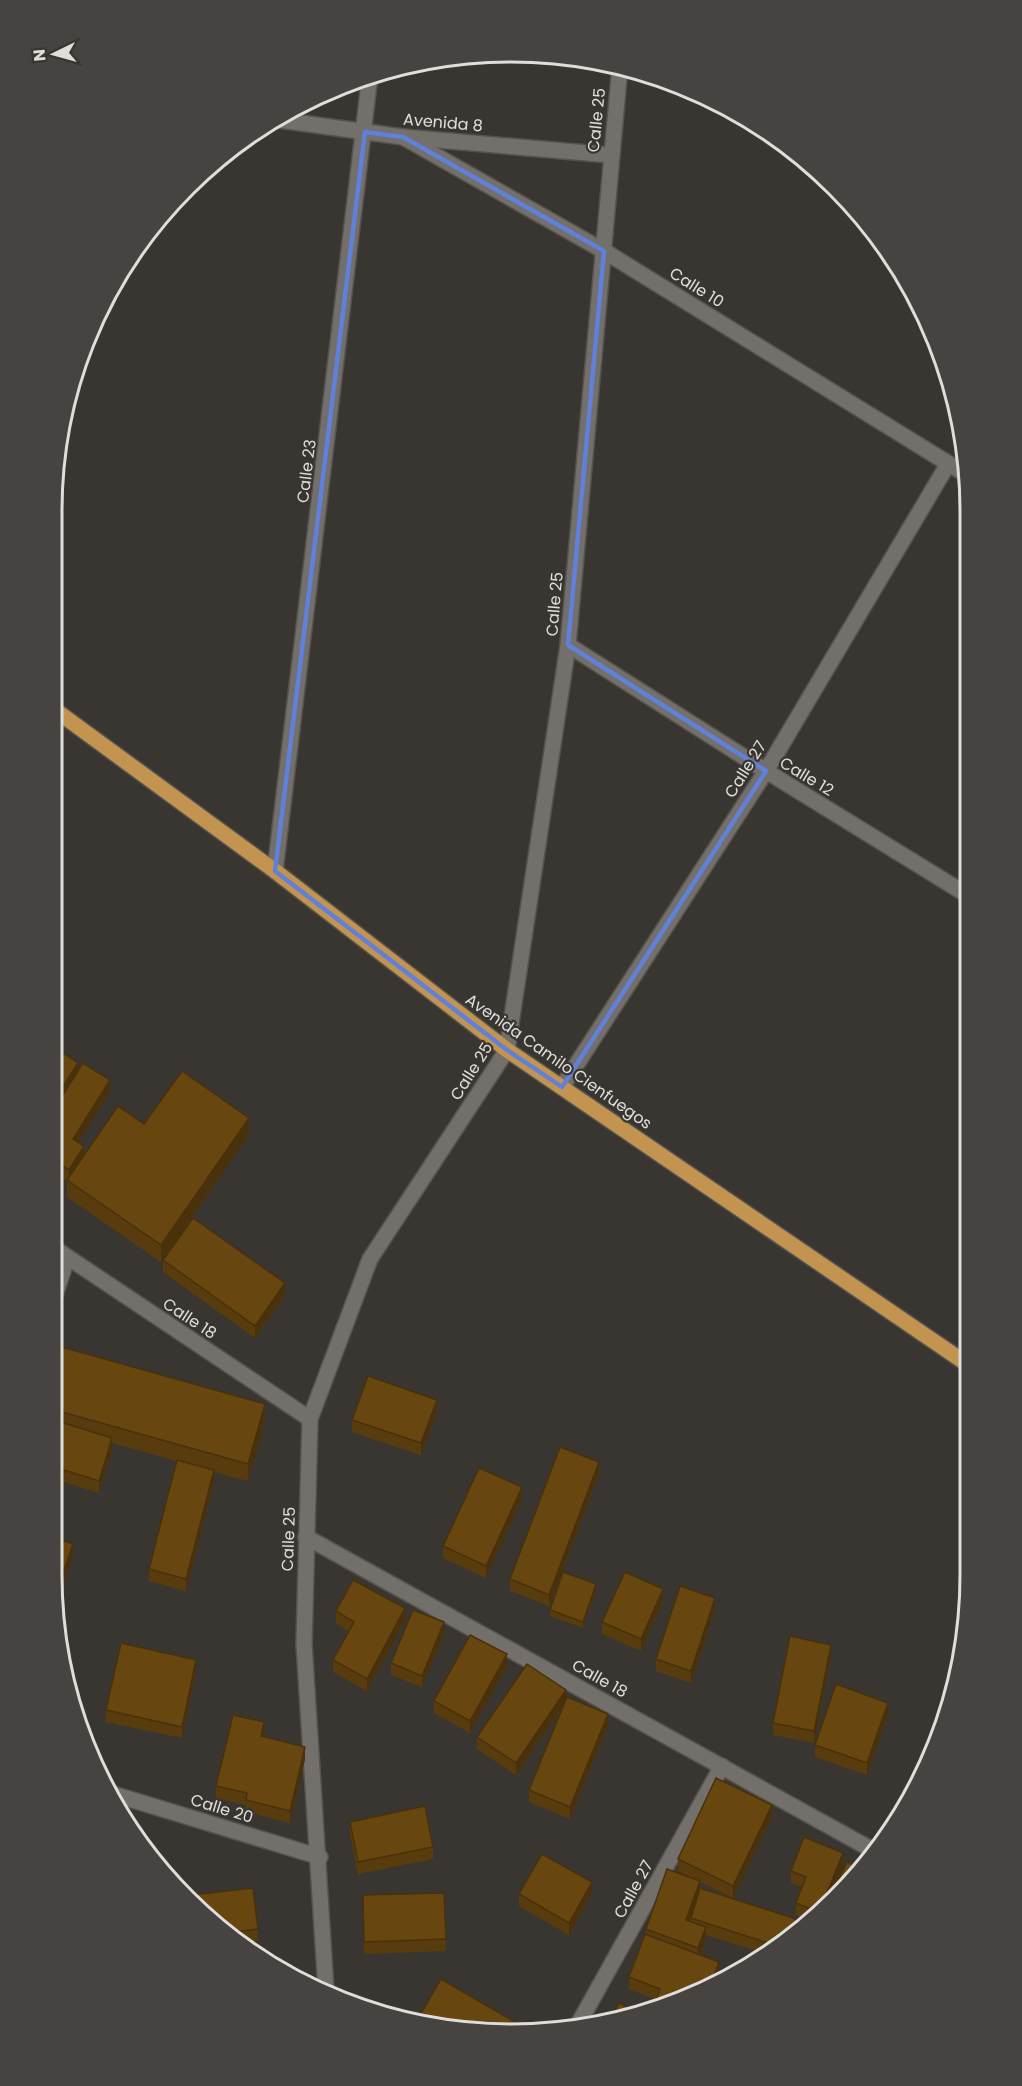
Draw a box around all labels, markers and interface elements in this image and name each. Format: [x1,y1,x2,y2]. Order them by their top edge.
north arrow [24,24,84,84]
text: N [28,48,52,62]
street label: Calle 25 [582,87,611,153]
street label: Avenida 8 [402,108,484,137]
street label: Calle 10 [665,262,728,313]
street label: Calle 23 [291,438,322,504]
street label: Calle 25 [540,571,569,637]
street label: Calle 27 [719,736,772,802]
street label: Calle 12 [775,751,838,802]
street label: Avenida Camilo Cienfuegos [461,988,657,1135]
street label: Calle 25 [445,1038,498,1105]
street label: Calle 18 [158,1292,221,1345]
street label: Calle 25 [276,1506,301,1572]
street label: Calle 18 [568,1654,632,1703]
street label: Calle 20 [188,1788,256,1829]
street label: Calle 27 [608,1856,659,1922]

